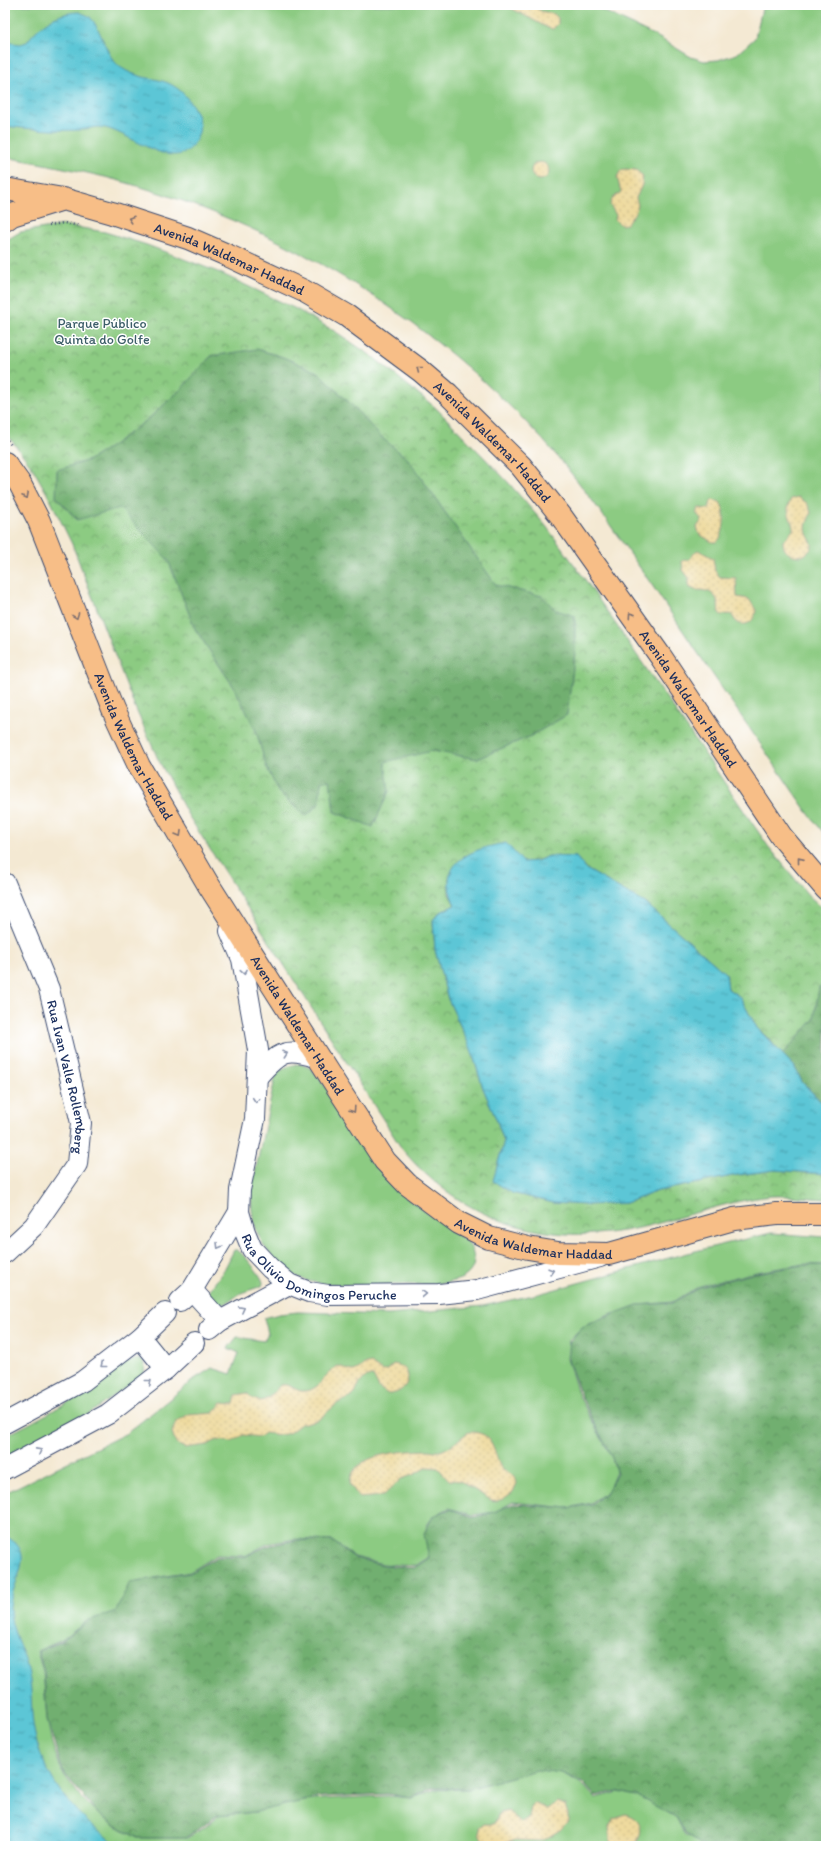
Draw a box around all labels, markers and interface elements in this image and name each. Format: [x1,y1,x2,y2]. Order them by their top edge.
one-way arrow [128,216,135,224]
street label: Avenida Waldemar Haddad [152,219,308,299]
park label: Parque Público Quinta do Golfe [54,315,150,348]
one-way arrow [416,367,423,374]
street label: Avenida Waldemar Haddad [430,377,555,506]
one-way arrow [21,492,29,499]
one-way arrow [72,612,80,619]
one-way arrow [628,612,636,619]
street label: Avenida Waldemar Haddad [636,626,741,771]
street label: Avenida Waldemar Haddad [91,670,177,823]
one-way arrow [174,830,182,837]
one-way arrow [798,857,805,865]
street label: Avenida Waldemar Haddad [247,952,349,1098]
one-way arrow [240,968,248,975]
street label: Rua Ivan Valle Rollemberg [43,998,90,1156]
one-way arrow [281,1050,288,1059]
one-way arrow [252,1097,261,1103]
one-way arrow [348,1106,355,1113]
street label: Avenida Waldemar Haddad [452,1214,613,1263]
street label: Rua Olívio Domingos Peruche [238,1231,397,1304]
one-way arrow [216,1242,224,1249]
one-way arrow [547,1267,554,1276]
one-way arrow [421,1290,427,1299]
one-way arrow [238,1307,245,1314]
one-way arrow [101,1361,108,1368]
one-way arrow [145,1380,152,1387]
one-way arrow [35,1448,43,1456]

